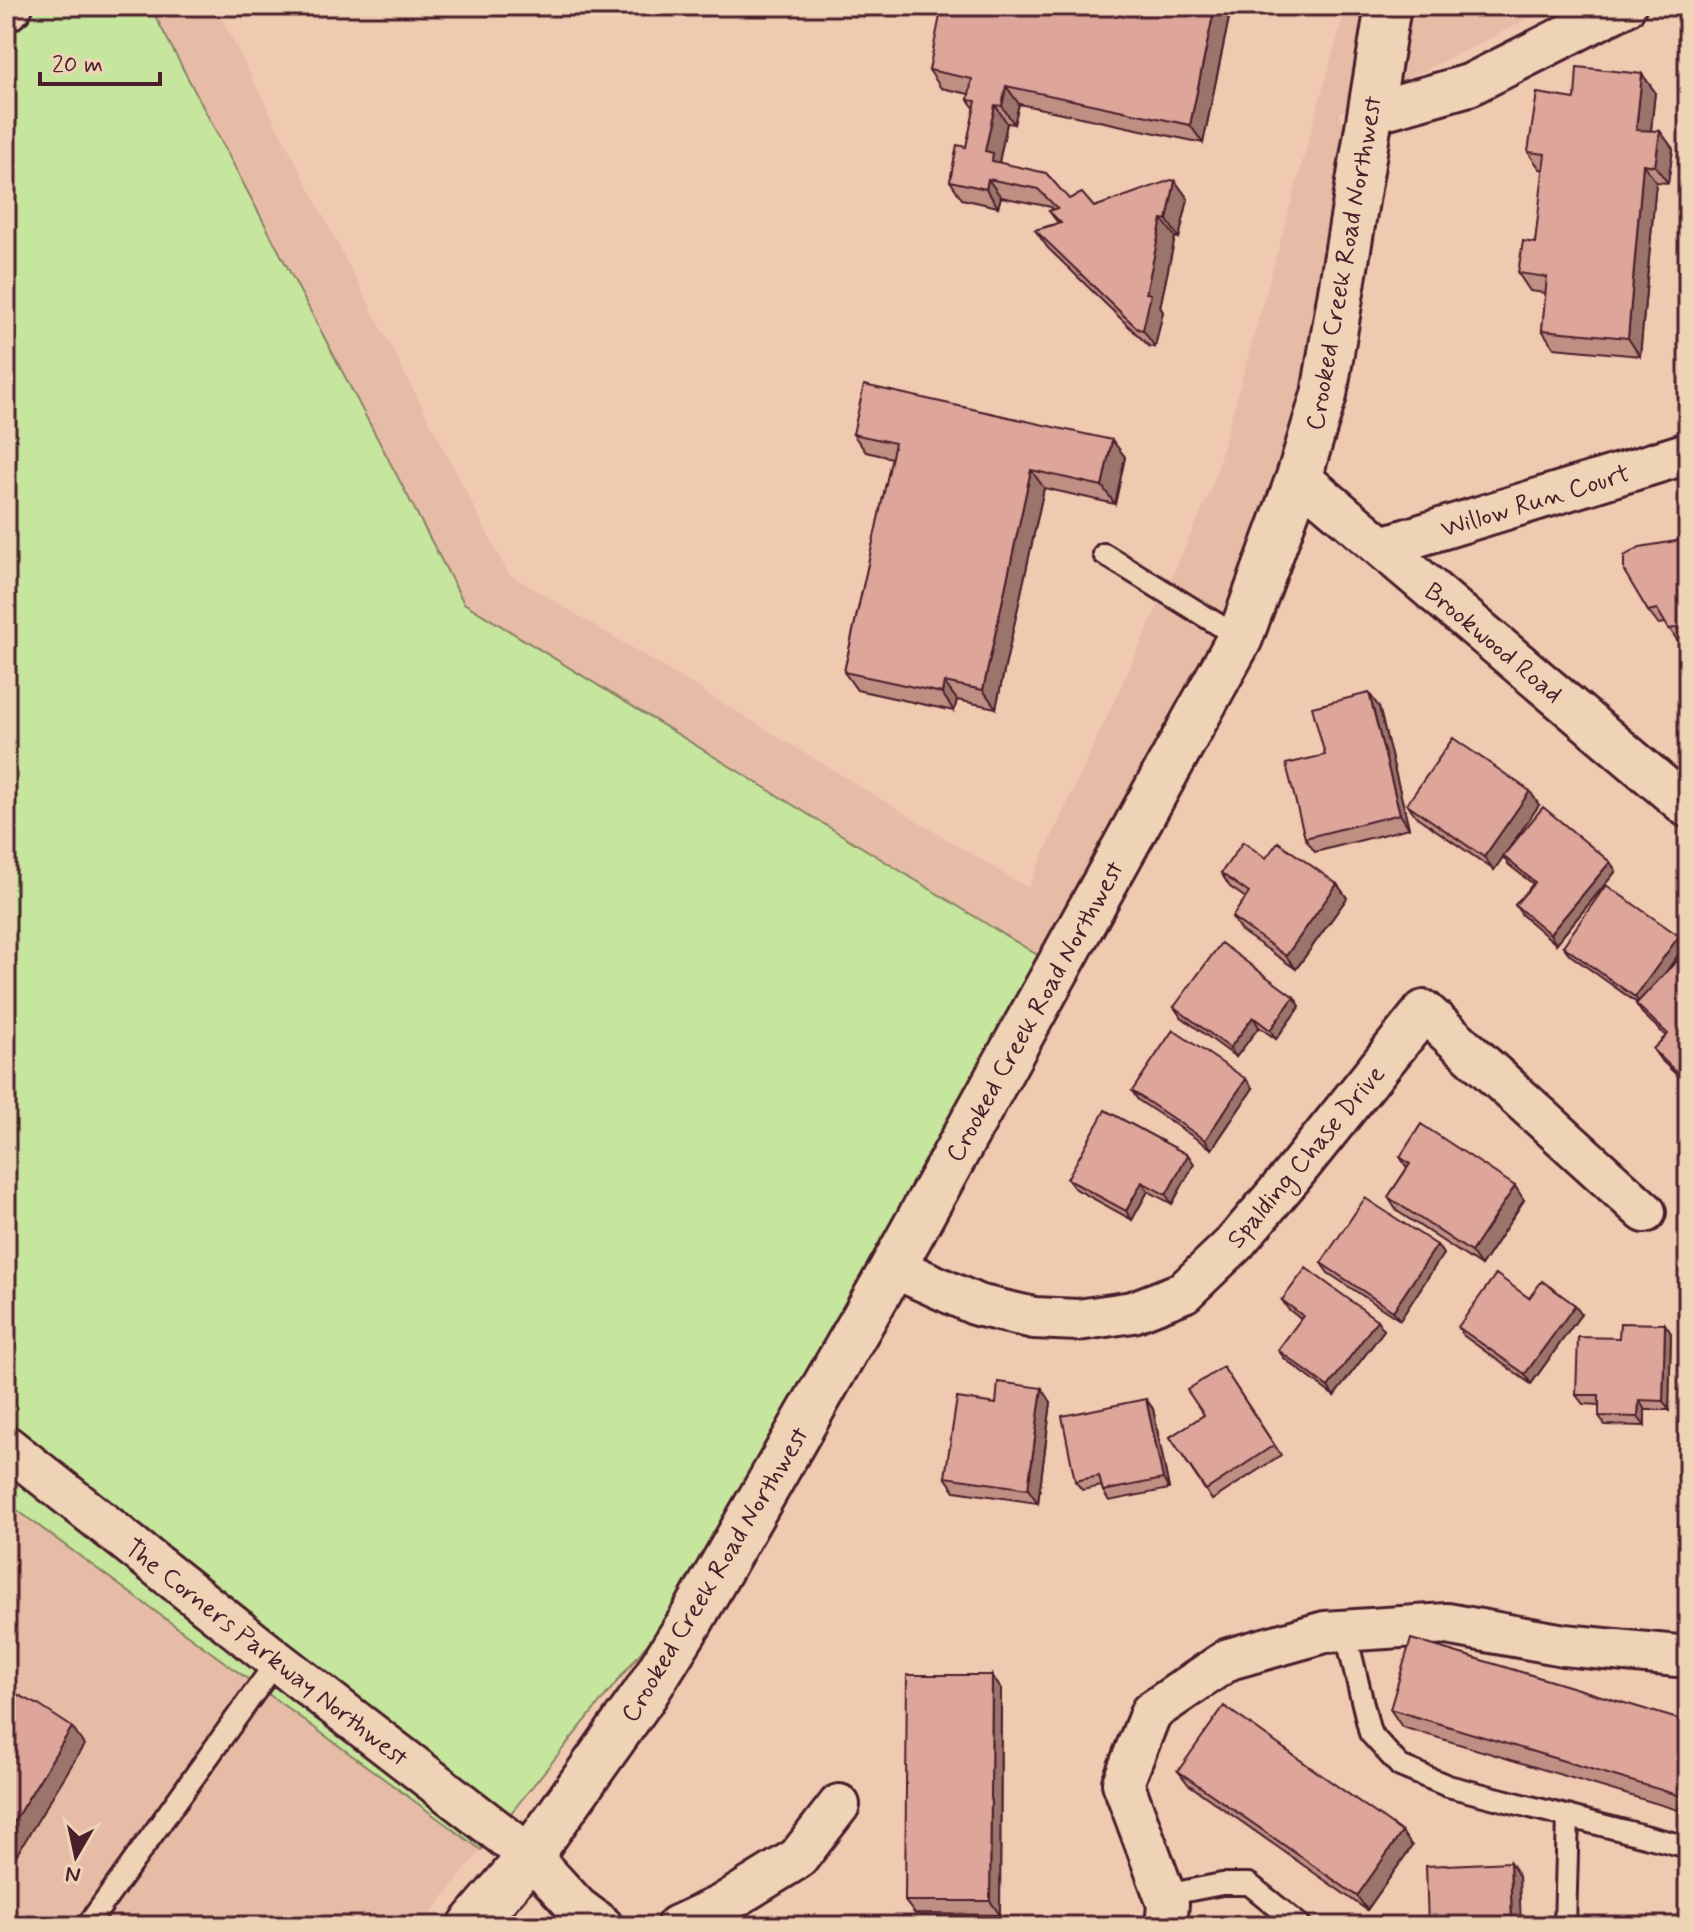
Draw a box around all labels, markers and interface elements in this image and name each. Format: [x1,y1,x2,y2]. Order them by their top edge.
scale bar [40,36,160,86]
text: 20 m [52,50,103,81]
street label: Crooked Creek Road Northwest [1299,93,1391,433]
street label: Willow Run Court [1437,457,1634,547]
street label: Brookwood Road [1416,576,1569,711]
street label: Crooked Creek Road Northwest [939,855,1133,1169]
street label: Spalding Chase Drive [1220,1058,1395,1257]
street label: Crooked Creek Road Northwest [614,1421,818,1729]
street label: The Corners Parkway Northwest [117,1532,415,1775]
north arrow [36,1816,116,1896]
text: N [64,1859,83,1889]

